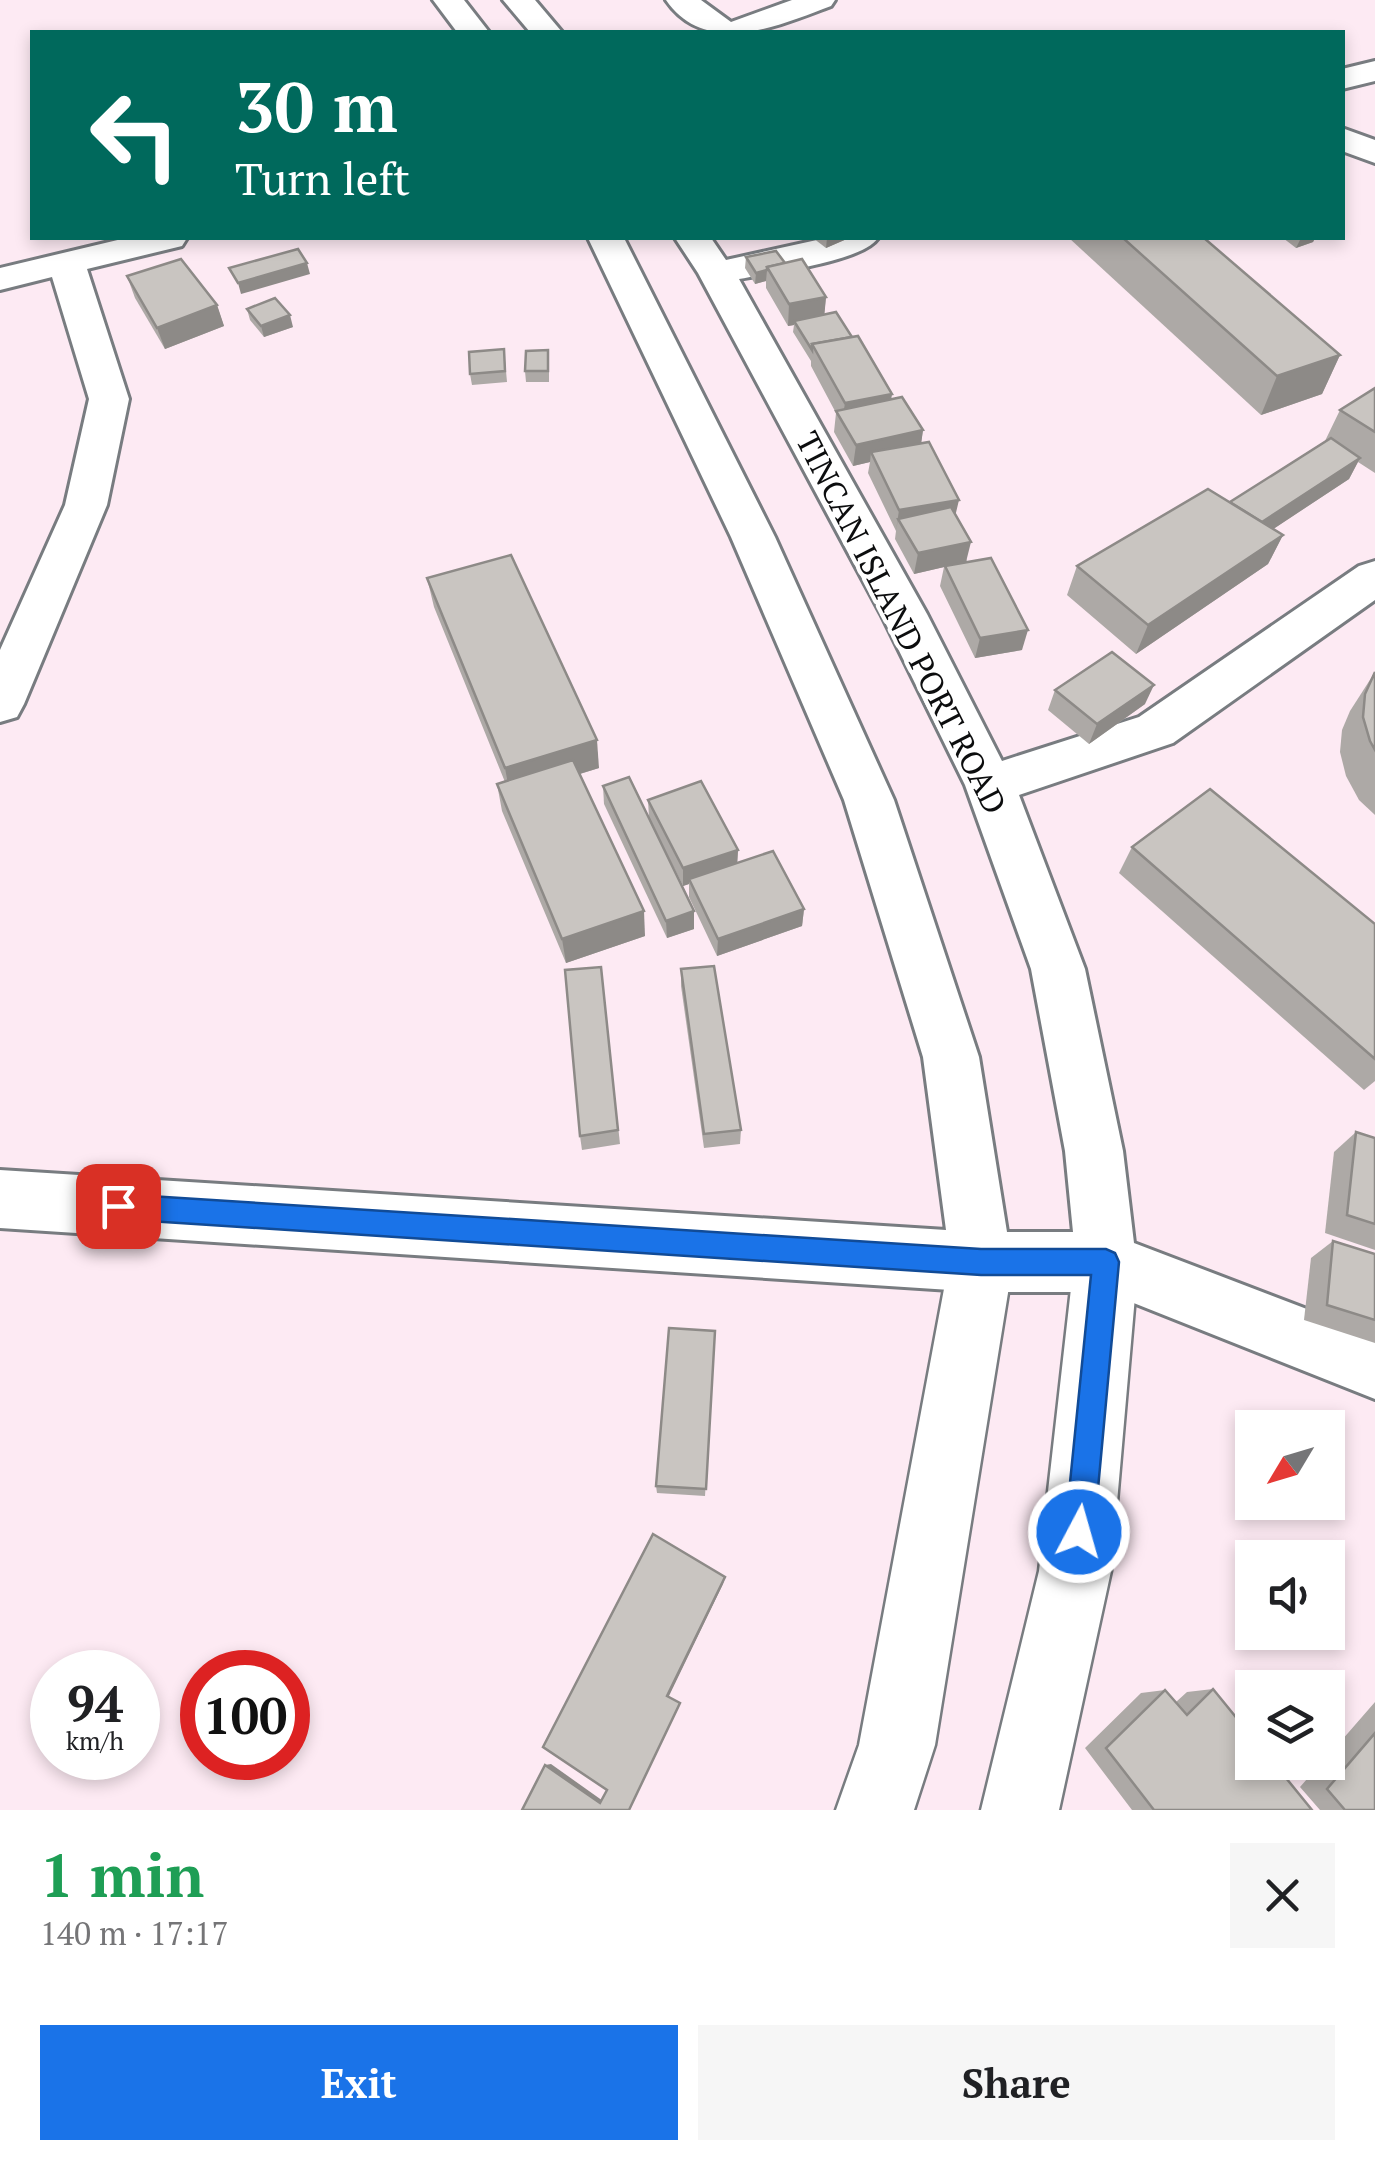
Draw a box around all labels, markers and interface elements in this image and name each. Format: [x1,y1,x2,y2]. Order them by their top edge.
text: 30 m [235,59,398,152]
icon: left [70,70,200,200]
text: Turn left [235,148,410,208]
street label: TINCAN ISLAND PORT ROAD [787,424,1017,821]
pin [76,1164,161,1249]
icon: arrive [91,1179,146,1234]
north arrow [1235,1410,1345,1520]
map controls [1235,1410,1345,1780]
position arrow [1027,1480,1131,1584]
button: sound [1235,1540,1345,1650]
speed limit sign: 100 [180,1650,310,1780]
text: 94 [67,1670,123,1736]
button: layers [1235,1670,1345,1780]
text: km/h [66,1724,124,1757]
text: 1 min [40,1835,204,1914]
button: close [1230,1843,1335,1948]
text: 140 m · 17:17 [40,1912,228,1954]
button: Exit [40,2025,678,2140]
button: Share [698,2025,1335,2140]

